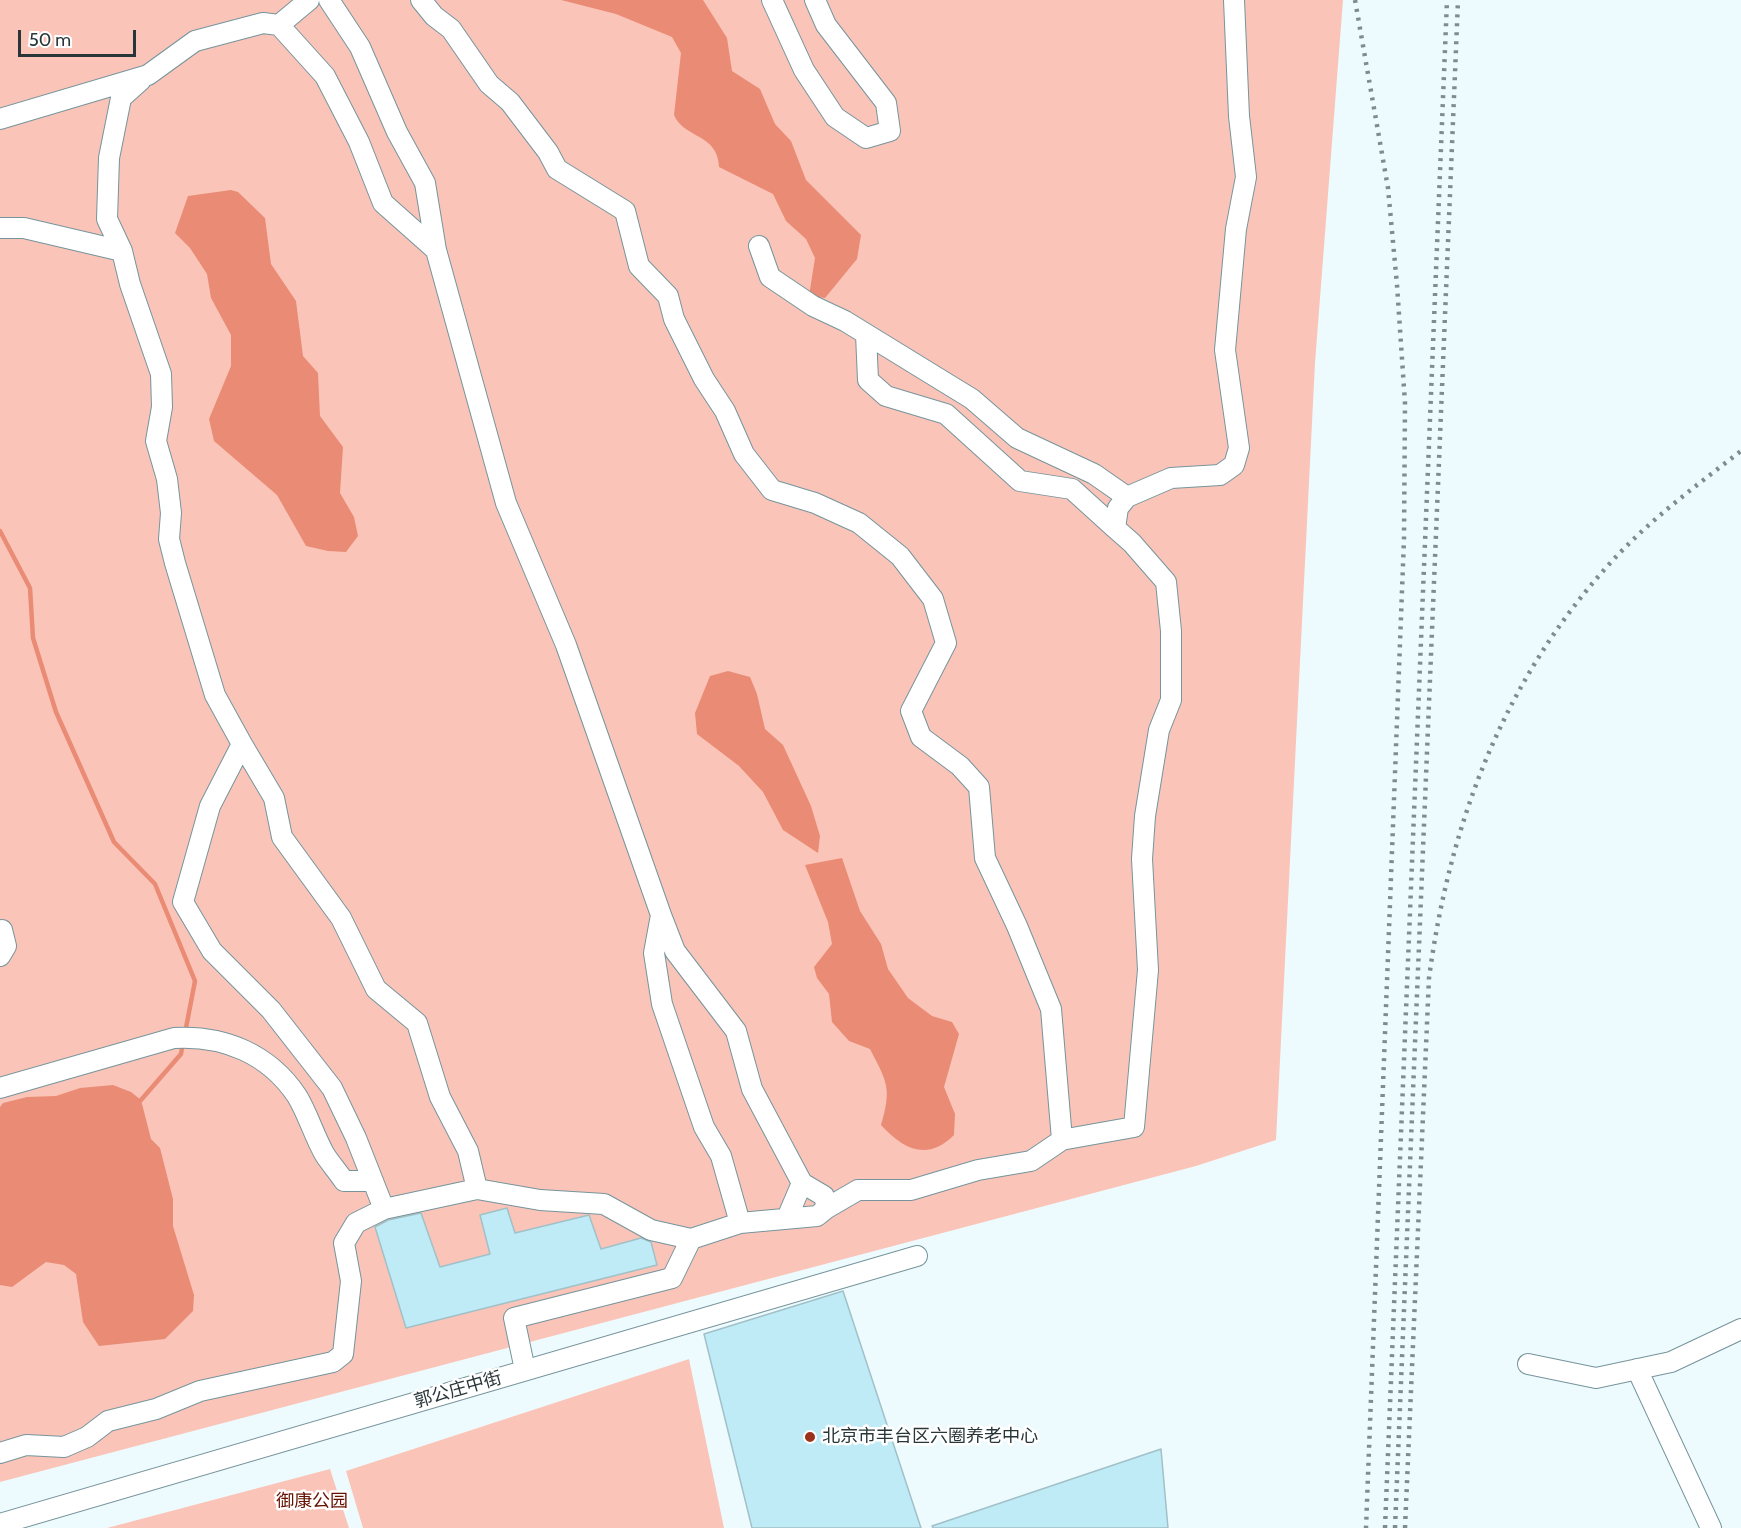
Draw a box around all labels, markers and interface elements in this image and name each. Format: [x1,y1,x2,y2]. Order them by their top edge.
scale bar [21,18,140,56]
text: 50 m [29,29,71,51]
street label: 郭公庄中街 [412,1367,504,1413]
place label: 北京市丰台区六圈养老中心 [822,1426,1038,1448]
marker: 北京市丰台区六圈养老中心 [803,1430,817,1444]
park label: 御康公园 [276,1491,348,1513]

